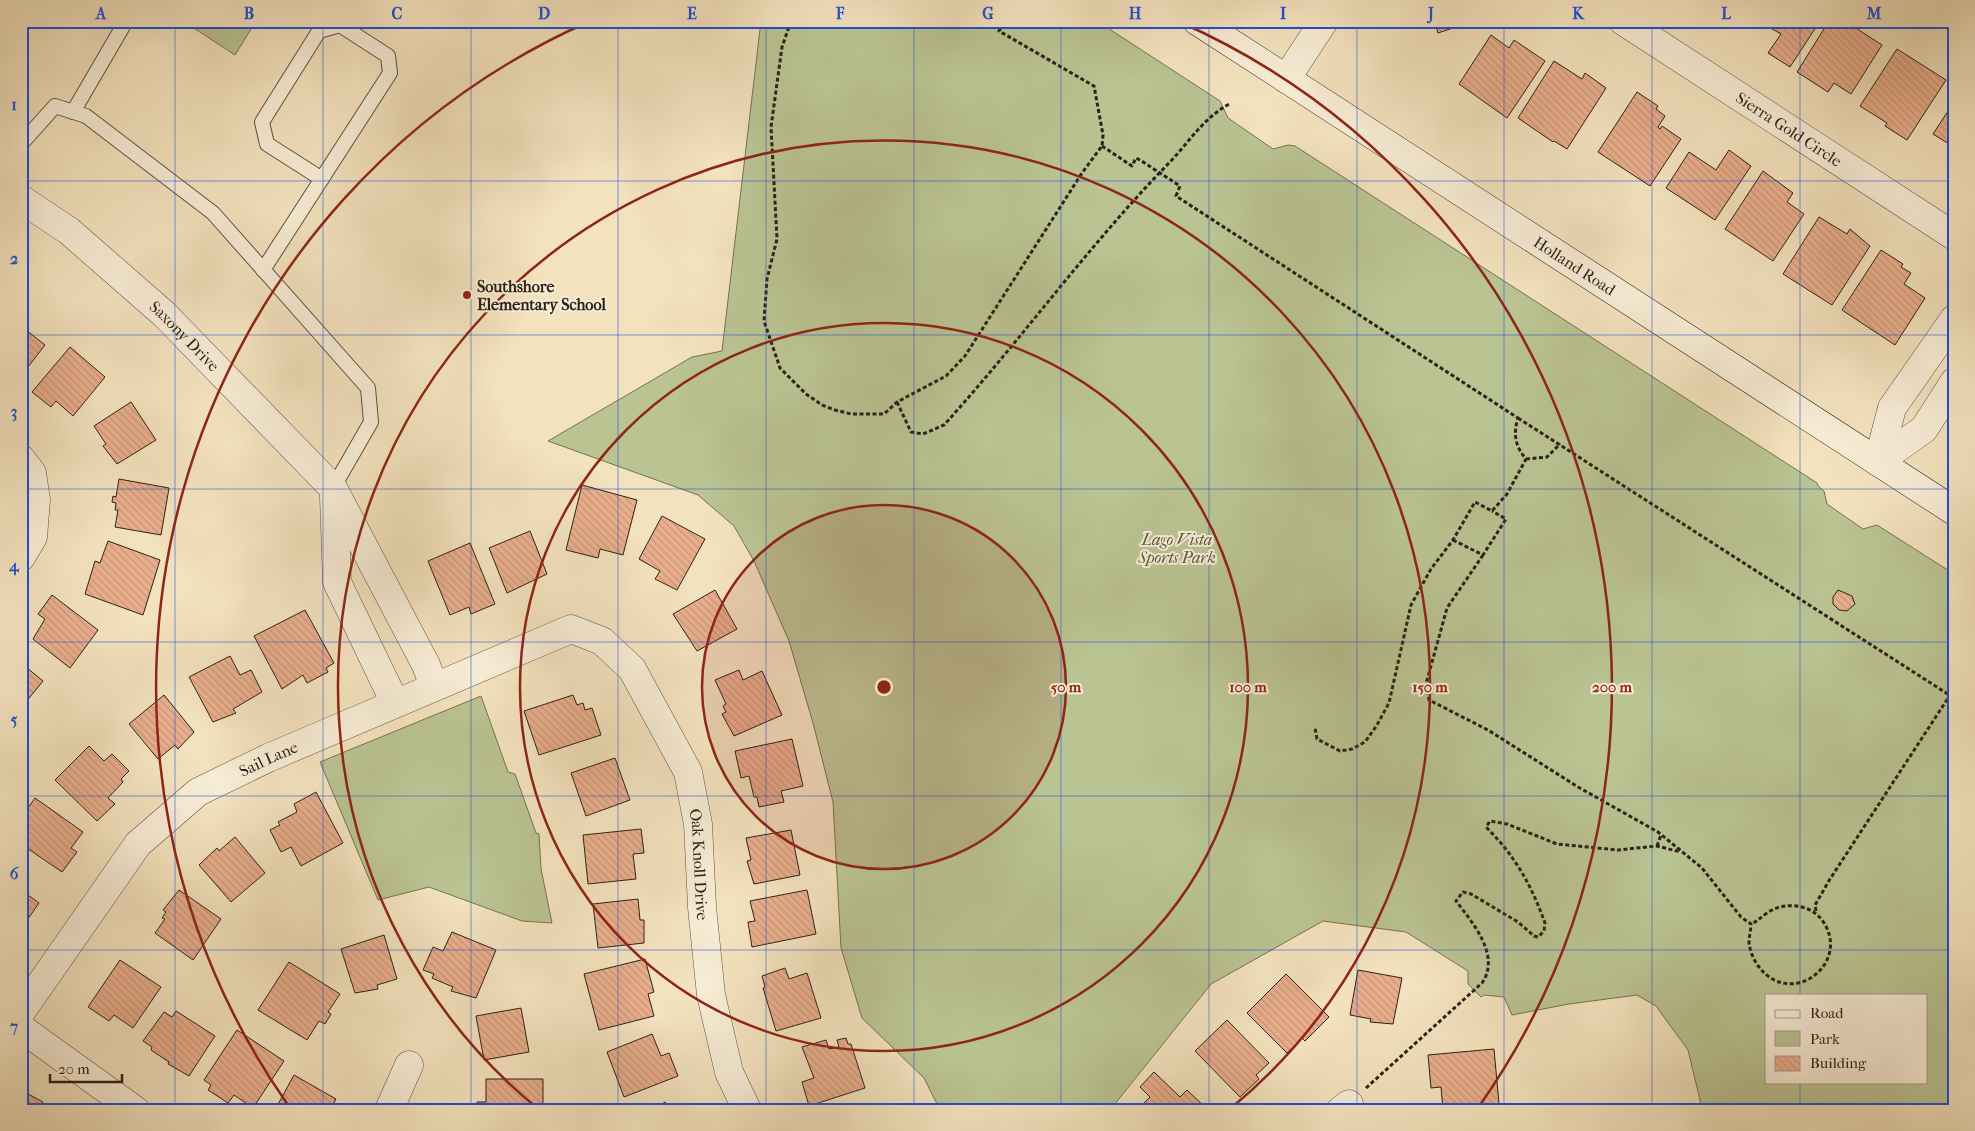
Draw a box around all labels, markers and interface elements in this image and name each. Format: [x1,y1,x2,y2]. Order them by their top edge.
text: A [95,4,107,23]
text: B [244,4,254,23]
text: C [392,4,403,23]
text: D [538,4,550,23]
text: E [687,4,697,23]
text: F [835,4,845,23]
text: G [982,4,994,23]
text: H [1129,4,1142,23]
text: I [1280,4,1287,23]
text: J [1426,4,1434,24]
text: K [1572,4,1585,23]
text: L [1721,4,1731,23]
text: M [1866,4,1882,23]
street label: Sierra Gold Circle [1732,88,1845,171]
text: 1 [11,95,17,114]
street label: Holland Road [1530,232,1619,300]
text: 2 [10,249,18,268]
place label: Southshore Elementary School [477,277,606,315]
marker: Southshore Elementary School [461,289,473,301]
street label: Saxony Drive [146,297,223,376]
text: 3 [11,402,17,422]
park label: Lago Vista Sports Park [1137,530,1216,567]
text: 4 [8,556,20,576]
centre of rings [875,678,893,696]
text: 50 m [1051,678,1082,696]
text: 100 m [1229,678,1267,696]
text: 150 m [1412,678,1448,696]
text: 200 m [1592,678,1632,696]
text: 5 [11,710,18,729]
street label: Sail Lane [236,737,301,781]
street label: Oak Knoll Drive [685,807,712,921]
text: 6 [10,864,19,883]
legend [1765,994,1928,1084]
text: Road [1810,1004,1844,1022]
text: 7 [9,1017,18,1036]
text: Park [1810,1030,1840,1048]
scale bar [50,1051,122,1083]
text: Building [1810,1054,1867,1072]
text: 20 m [58,1060,90,1078]

